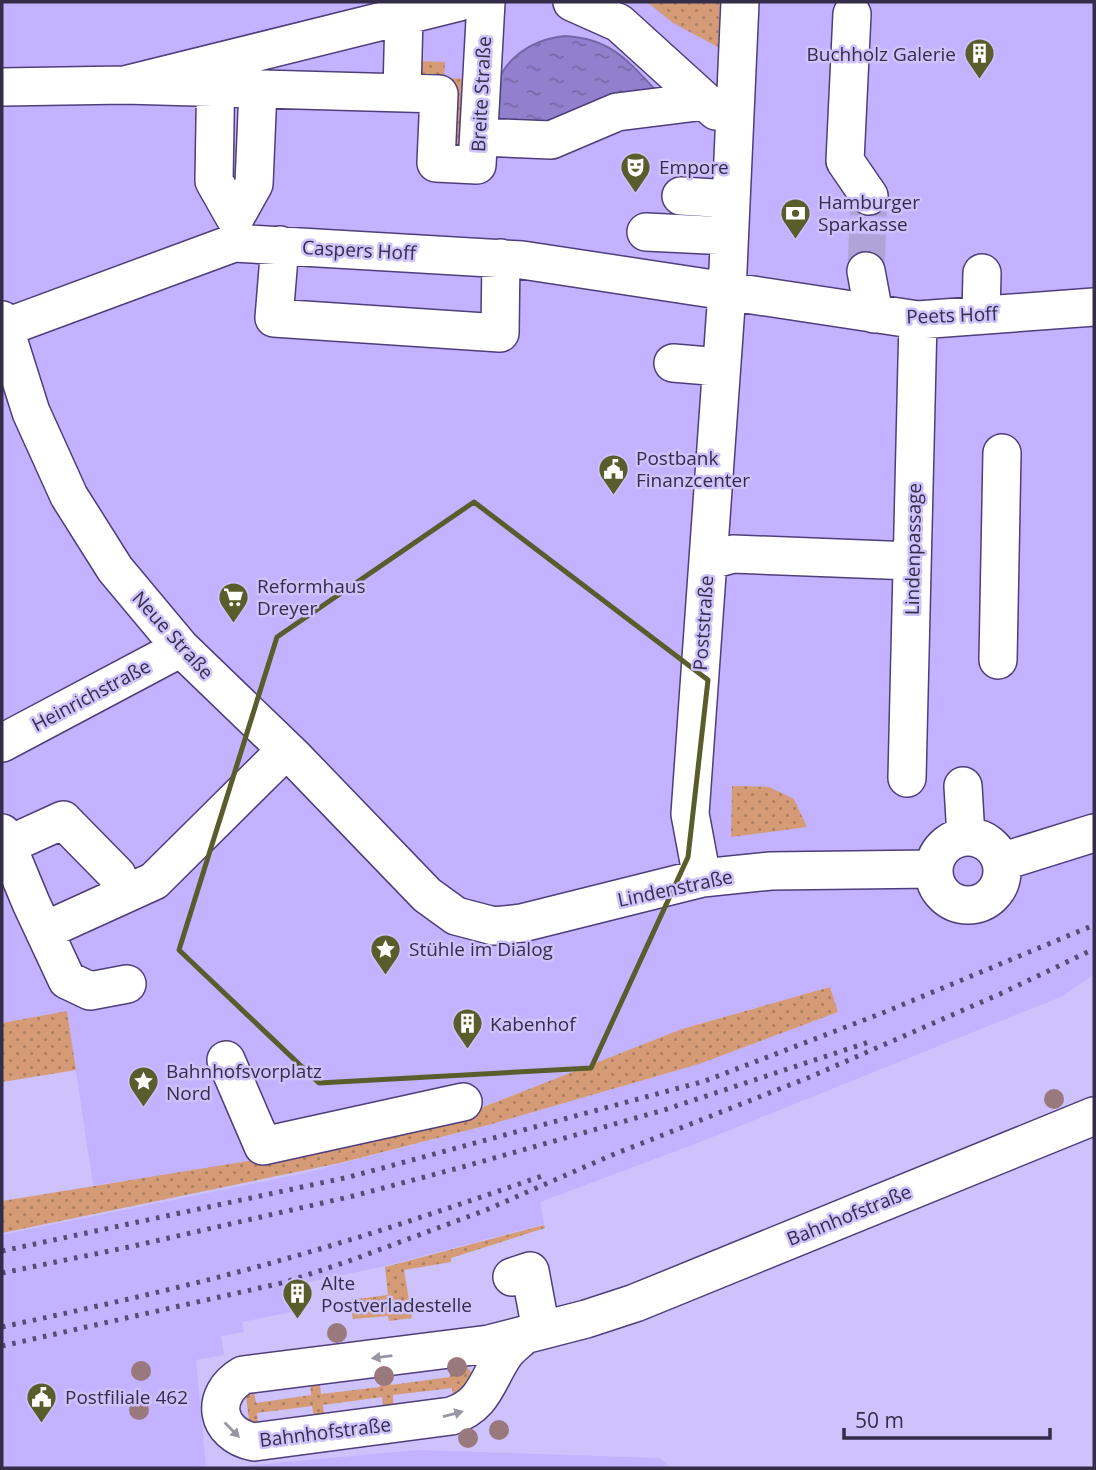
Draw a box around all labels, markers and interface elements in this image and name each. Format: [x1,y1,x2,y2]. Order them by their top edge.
street label: Breite Straße [465,35,497,153]
building icon: Buchholz Galerie [962,37,996,81]
place label: Buchholz Galerie [807,41,956,67]
theatre icon: Empore [619,150,653,194]
place label: Empore [659,154,729,180]
place label: Hamburger Sparkasse [818,189,920,237]
bank icon: Hamburger Sparkasse [778,196,812,240]
street label: Caspers Hoff [301,234,418,266]
street label: Peets Hoff [906,300,1000,330]
place label: Postbank Finanzcenter [636,445,750,493]
public building icon: Postbank Finanzcenter [596,452,630,496]
street label: Lindenpassage [899,483,927,615]
place label: Reformhaus Dreyer [257,573,366,621]
street label: Poststraße [687,575,719,671]
supermarket icon: Reformhaus Dreyer [217,580,251,624]
street label: Neue Straße [126,585,220,685]
street label: Heinrichstraße [27,653,155,737]
street label: Lindenstraße [615,863,735,913]
place icon: Stühle im Dialog [369,932,403,976]
place label: Stühle im Dialog [409,936,553,962]
building icon: Kabenhof [450,1007,484,1051]
place label: Kabenhof [490,1011,577,1037]
place label: Bahnhofsvorplatz Nord [166,1058,322,1106]
place icon: Bahnhofsvorplatz Nord [126,1065,160,1109]
street label: Bahnhofstraße [783,1178,915,1252]
place label: Alte Postverladestelle [321,1270,472,1318]
building icon: Alte Postverladestelle [281,1277,315,1321]
one-way arrow [371,1352,393,1363]
public building icon: Postfiliale 462 [25,1380,59,1424]
place label: Postfiliale 462 [65,1384,188,1410]
scale bar [844,1396,1050,1440]
text: 50 m [855,1406,904,1434]
one-way arrow [443,1409,464,1419]
street label: Bahnhofstraße [258,1411,392,1453]
one-way arrow [224,1421,240,1438]

